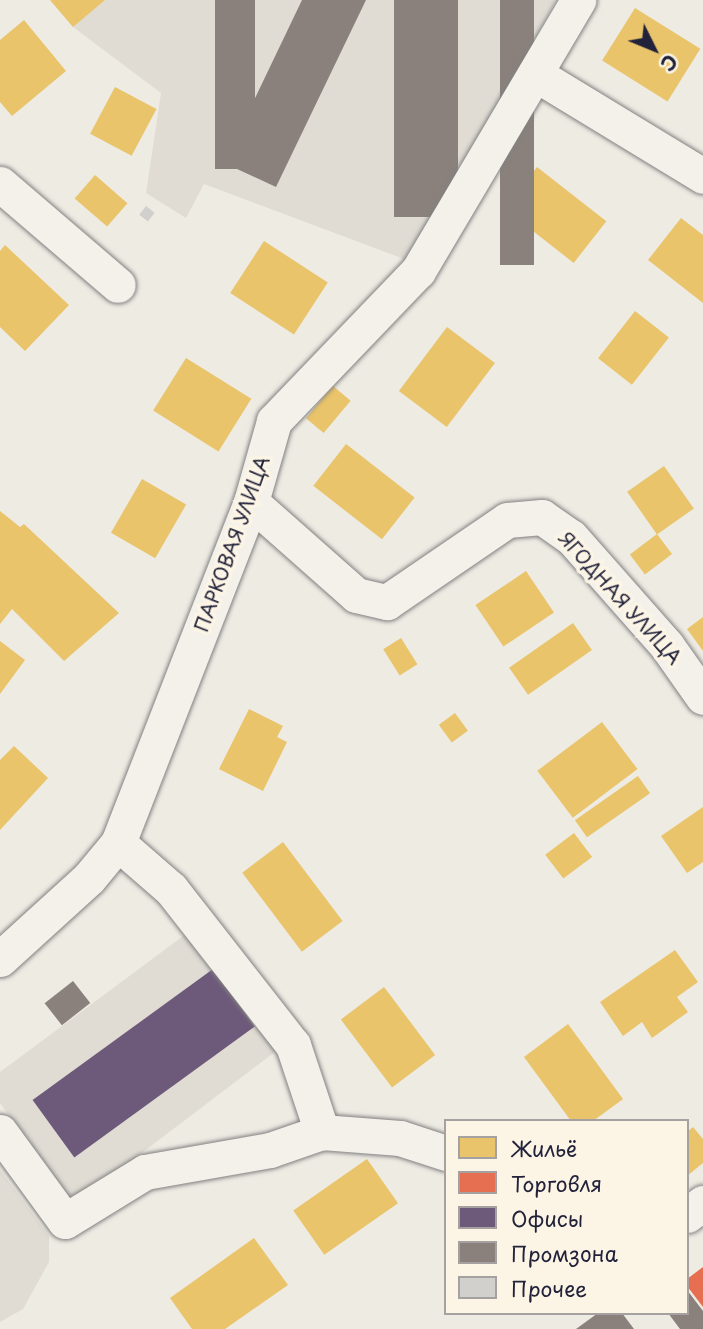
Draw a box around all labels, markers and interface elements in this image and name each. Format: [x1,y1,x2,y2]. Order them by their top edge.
north arrow [619,14,689,84]
text: С [654,49,684,78]
street label: ПАРКОВАЯ УЛИЦА [190,454,274,634]
street label: ЯГОДНАЯ УЛИЦА [554,527,686,669]
legend [444,1119,689,1315]
text: Жильё [511,1132,577,1164]
text: Торговля [511,1167,602,1199]
text: Офисы [511,1202,583,1234]
text: Промзона [511,1237,618,1269]
text: Прочее [511,1272,587,1304]

